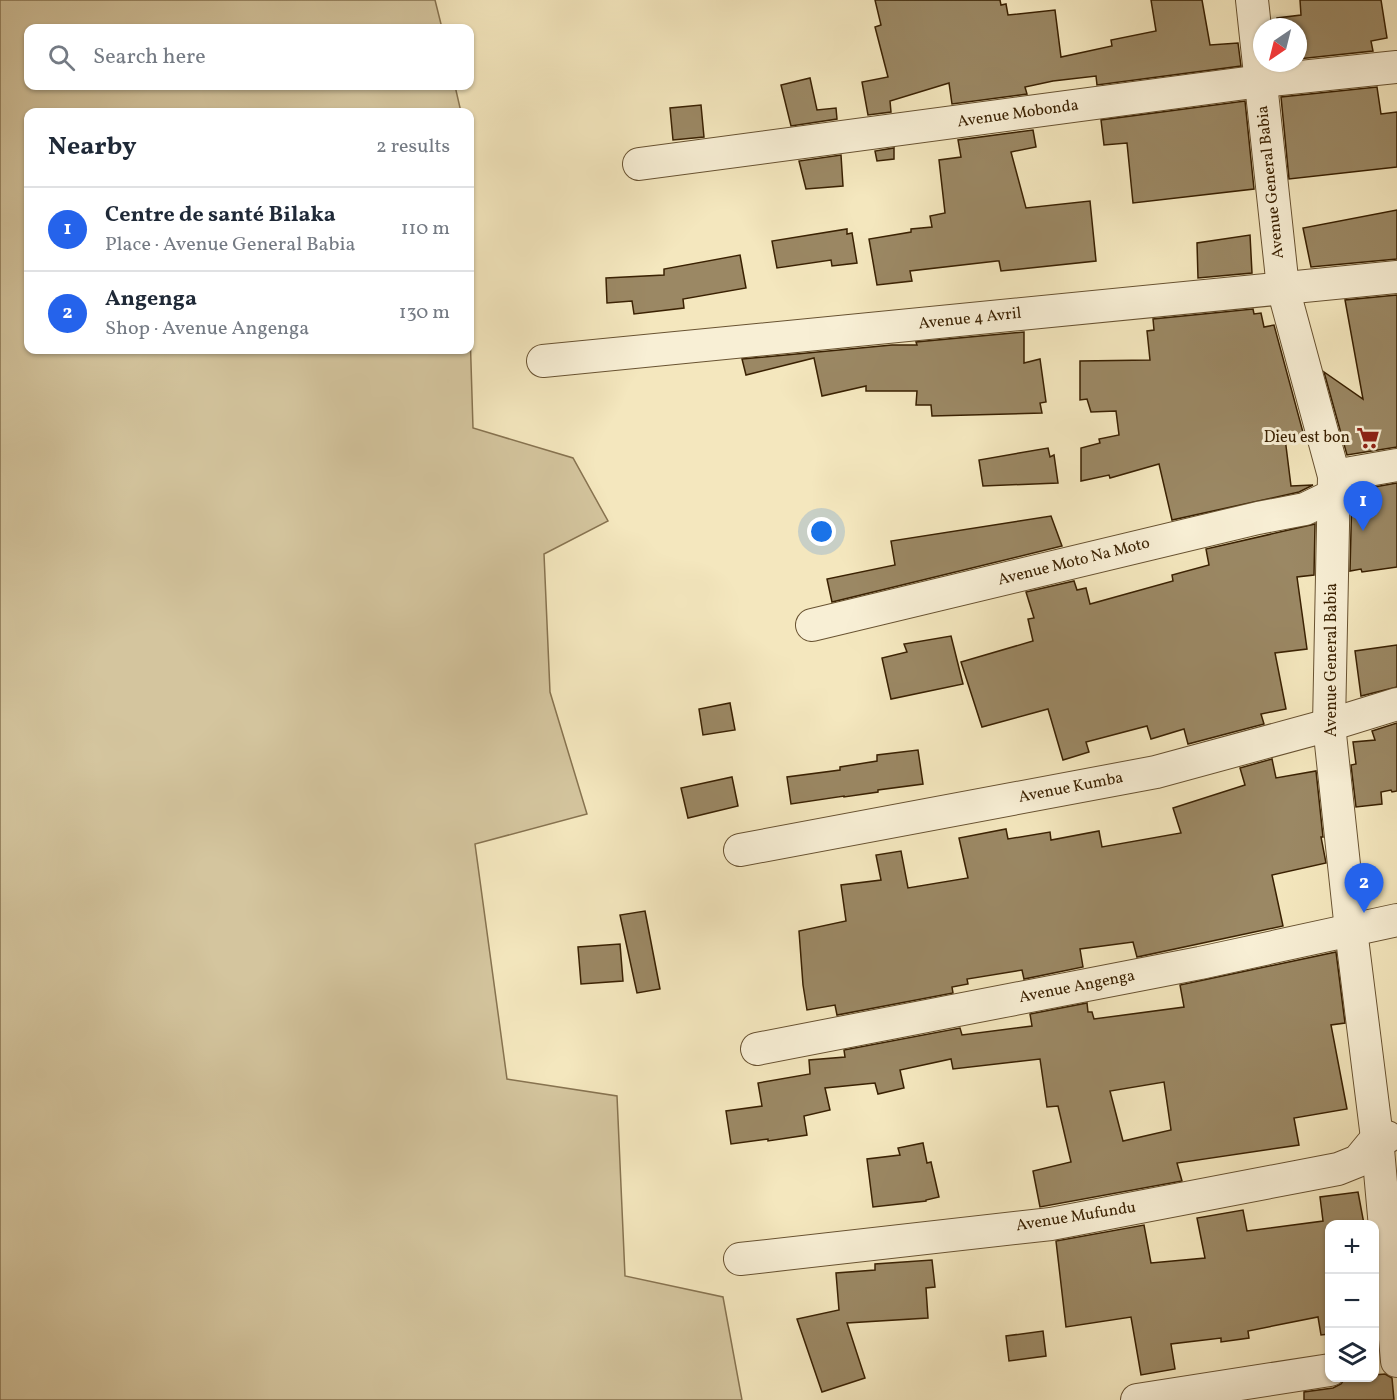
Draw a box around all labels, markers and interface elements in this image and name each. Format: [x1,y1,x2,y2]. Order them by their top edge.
north arrow [1253,18,1307,72]
search box [24,24,474,90]
icon: search [45,41,78,74]
text: Search here [93,42,206,73]
street label: Avenue Mobonda [956,95,1080,133]
street label: Avenue General Babia [1252,104,1290,260]
text: Nearby [48,129,137,165]
text: 2 results [376,133,450,161]
text: Centre de santé Bilaka [105,200,336,231]
text: 1 [63,215,72,243]
text: 110 m [401,215,450,243]
text: Place · Avenue General Babia [105,231,356,259]
text: Angenga [105,284,197,315]
text: 2 [62,299,73,327]
text: 130 m [399,299,450,327]
street label: Avenue 4 Avril [917,303,1023,335]
text: Shop · Avenue Angenga [105,315,309,343]
supermarket icon: Dieu est bon [1355,425,1381,451]
place label: Dieu est bon [1264,427,1350,449]
pin: 1 [1344,482,1382,531]
your location [807,517,836,546]
street label: Avenue Moto Na Moto [996,532,1152,592]
street label: Avenue General Babia [1321,583,1343,737]
street label: Avenue Kumba [1017,767,1125,809]
pin: 2 [1344,864,1384,913]
street label: Avenue Angenga [1017,965,1137,1009]
street label: Avenue Mufundu [1014,1197,1138,1237]
map controls [1325,1220,1379,1382]
button: + [1325,1220,1379,1274]
button: − [1325,1274,1379,1328]
button: layers [1325,1328,1379,1382]

